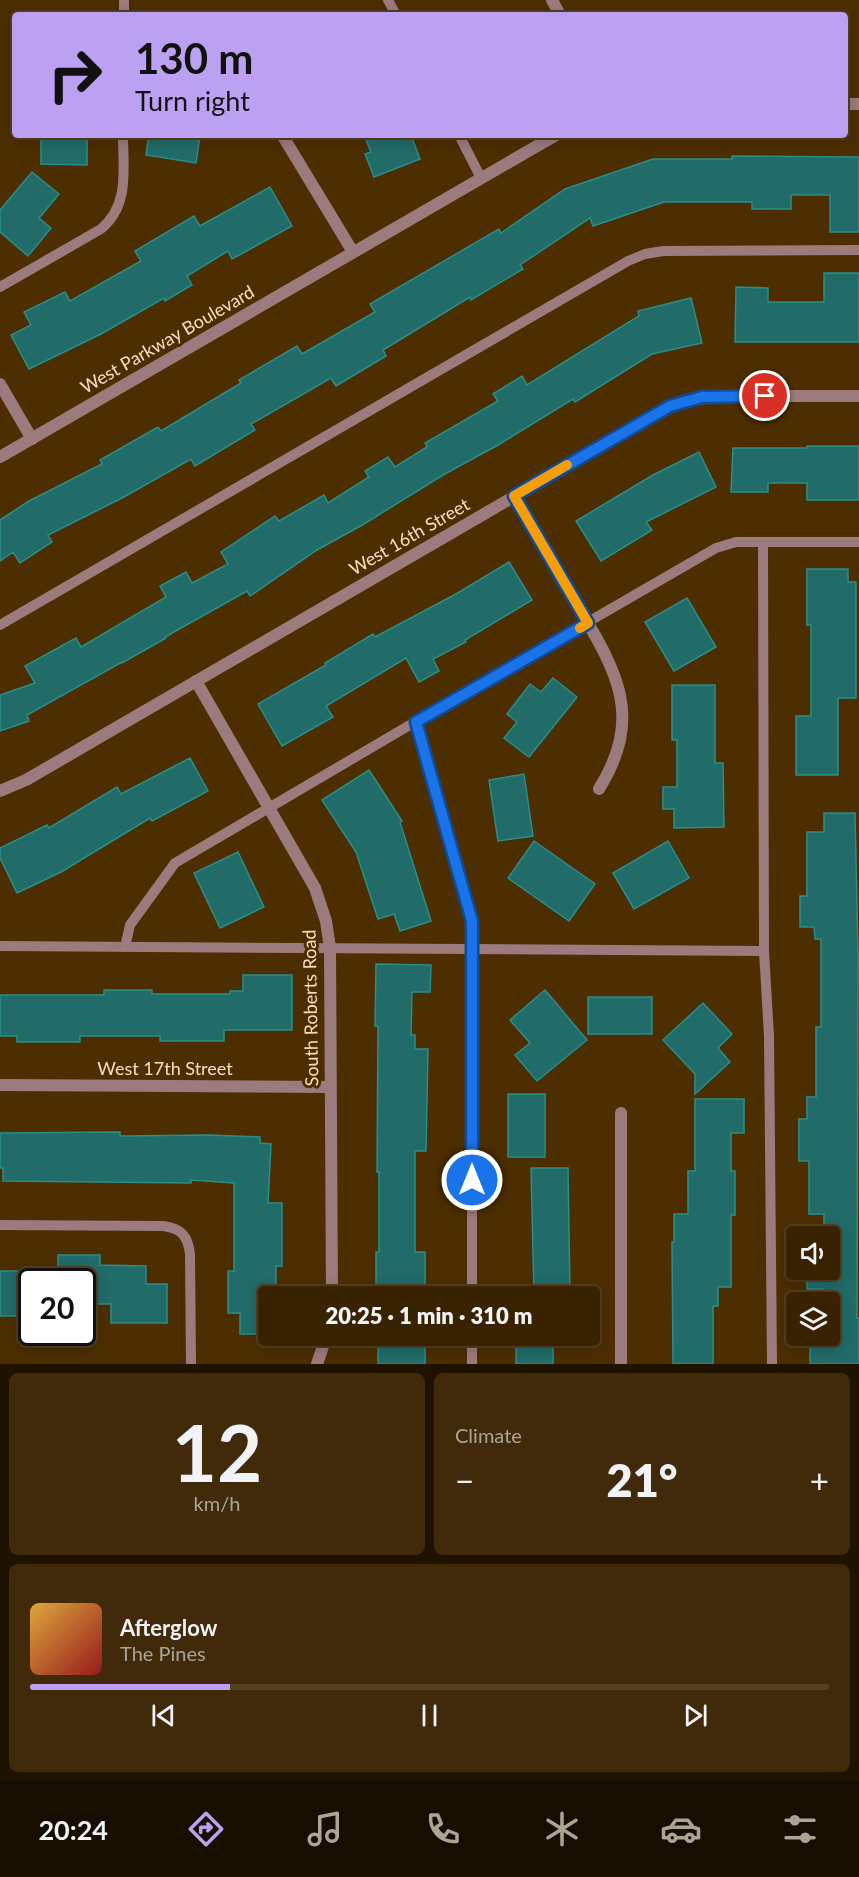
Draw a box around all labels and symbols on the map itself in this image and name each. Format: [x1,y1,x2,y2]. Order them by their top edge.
street label: West Parkway Boulevard [76,280,258,398]
pin [739,370,790,421]
street label: West 16th Street [345,492,474,579]
street label: South Roberts Road [298,929,322,1087]
street label: West 17th Street [97,1057,233,1079]
position arrow [440,1148,504,1212]
speed limit sign: 20 [18,1268,96,1346]

